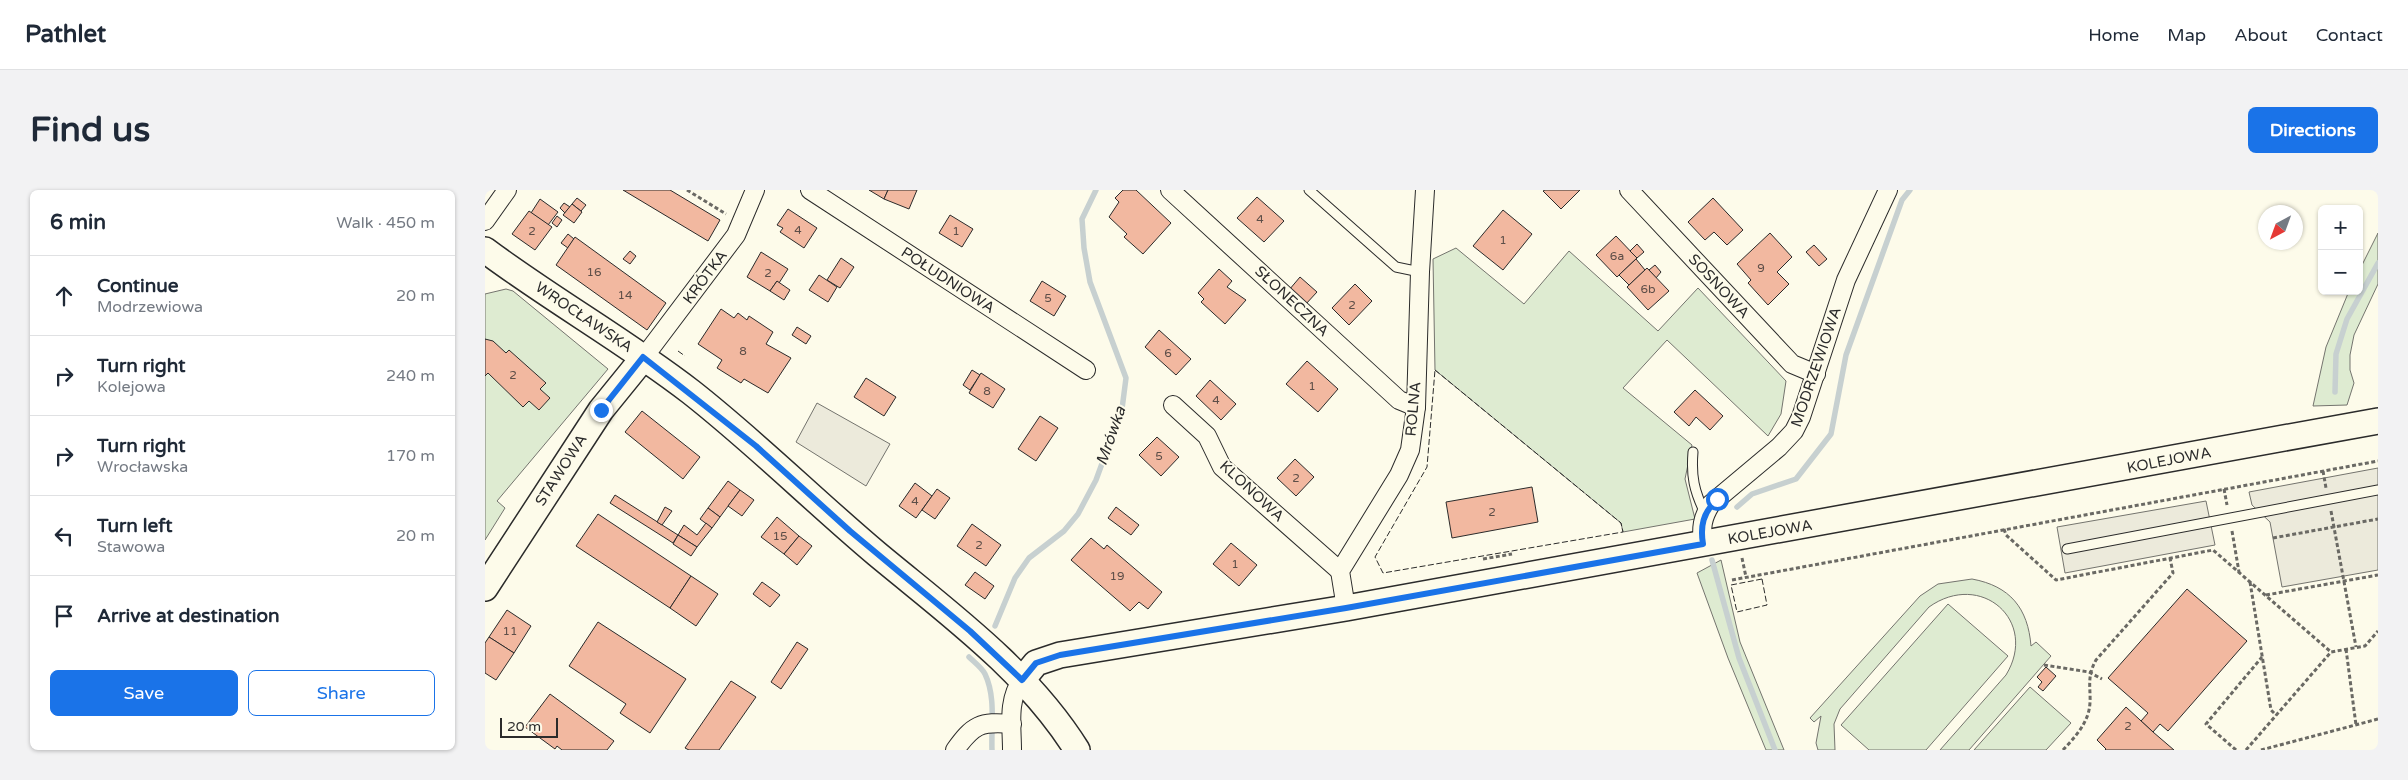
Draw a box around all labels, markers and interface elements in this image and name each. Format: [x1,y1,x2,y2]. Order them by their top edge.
text: Pathlet [25,20,106,49]
text: Home [2088,24,2139,46]
text: Map [2167,24,2206,46]
text: About [2234,24,2288,46]
text: Contact [2316,24,2383,46]
button: Directions [2248,107,2378,153]
text: Find us [30,109,150,151]
north arrow [2258,205,2303,250]
map controls [2318,205,2363,295]
button: + [2318,205,2363,250]
text: 6 min [50,210,106,235]
house number: 4 [1256,212,1264,226]
text: Walk · 450 m [336,213,435,233]
house number: 4 [794,223,802,237]
house number: 2 [528,224,536,238]
house number: 1 [952,224,960,238]
house number: 1 [1499,233,1507,247]
street label: POŁUDNIOWA [898,243,998,317]
street label: KRÓTKA [679,247,731,307]
house number: 6a [1610,249,1624,263]
street label: SOSNOWA [1685,250,1753,322]
button: − [2318,250,2363,295]
house number: 9 [1757,261,1765,275]
street label: SŁONECZNA [1251,262,1333,340]
house number: 16 [586,265,602,279]
house number: 2 [764,266,772,280]
text: Continue [97,275,179,297]
street label: WROCŁAWSKA [532,278,636,356]
icon: ahead [50,282,78,310]
house number: 6b [1640,282,1656,296]
text: 20 m [396,286,435,306]
house number: 14 [617,288,633,302]
house number: 5 [1044,291,1052,305]
text: Modrzewiowa [97,297,203,317]
house number: 2 [1348,298,1356,312]
street label: MODRZEWIOWA [1787,305,1845,429]
house number: 8 [739,344,747,358]
house number: 6 [1164,346,1172,360]
text: Turn right [97,355,185,377]
icon: right [50,362,78,390]
text: 240 m [386,366,435,386]
house number: 2 [509,368,517,382]
text: Kolejowa [97,377,166,397]
house number: 1 [1308,379,1316,393]
street label: ROLNA [1402,381,1424,437]
house number: 8 [983,384,991,398]
house number: 4 [1212,393,1220,407]
route end [590,399,613,422]
water label: Mrówka [1092,403,1131,468]
street label: STAWOWA [531,431,591,509]
text: Turn right [97,435,185,457]
icon: right [50,442,78,470]
street label: KOLEJOWA [2125,443,2213,477]
text: 170 m [386,446,435,466]
house number: 5 [1155,449,1163,463]
text: Wrocławska [97,457,188,477]
street label: KLONOWA [1216,457,1288,525]
house number: 2 [1292,471,1300,485]
route start [1706,488,1729,511]
house number: 4 [911,494,919,508]
house number: 2 [1488,505,1496,519]
text: Turn left [97,515,173,537]
street label: KOLEJOWA [1726,516,1814,548]
icon: left [50,522,78,550]
text: 20 m [396,526,435,546]
house number: 15 [772,529,788,543]
text: Stawowa [97,537,165,557]
house number: 2 [975,538,983,552]
house number: 1 [1231,557,1239,571]
house number: 19 [1109,569,1125,583]
icon: arrive [50,602,78,630]
text: Arrive at destination [97,605,280,627]
house number: 11 [502,624,518,638]
button: Save [50,670,238,716]
button: Share [248,670,435,716]
scale bar [500,715,557,738]
text: 20 m [507,718,541,735]
house number: 2 [2124,719,2132,733]

